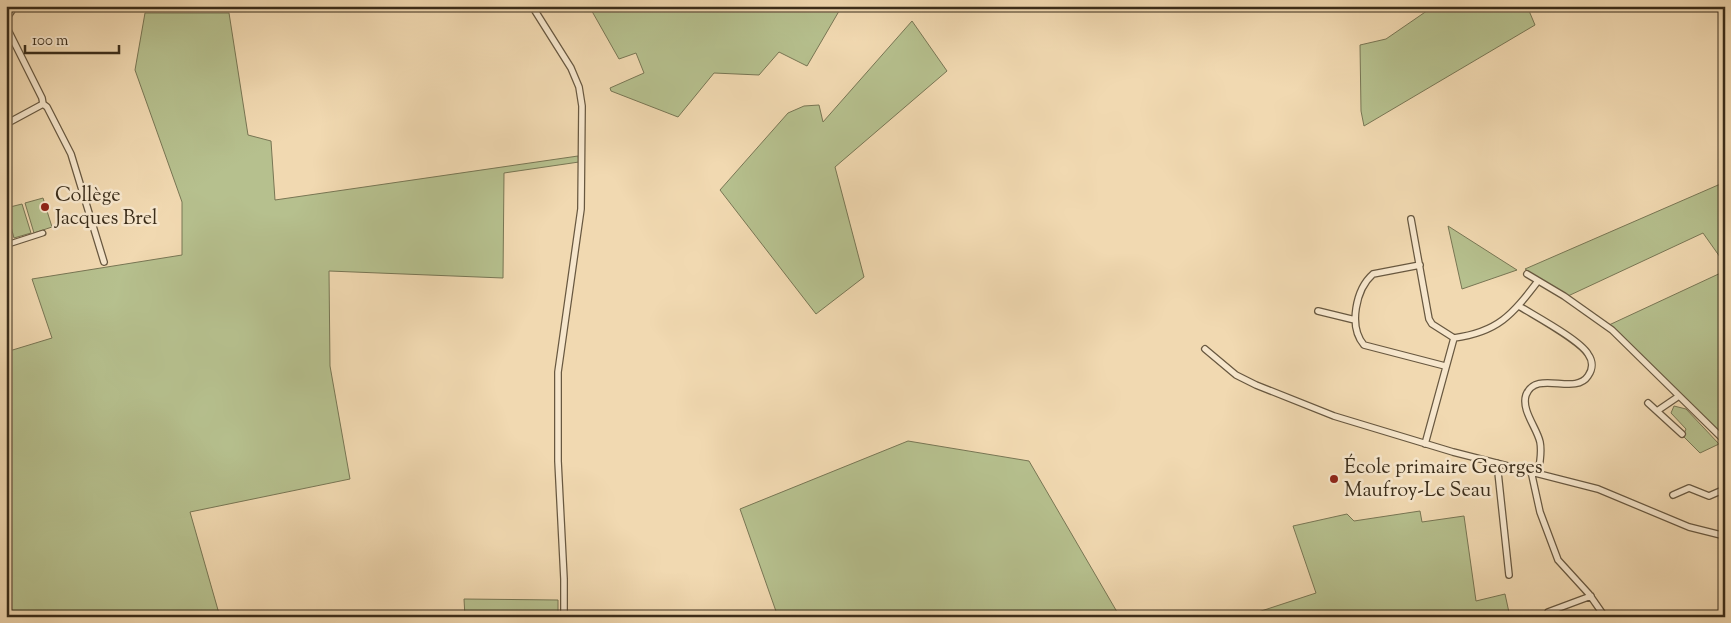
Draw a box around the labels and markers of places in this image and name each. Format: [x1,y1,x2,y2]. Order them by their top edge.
place label: Collège Jacques Brel [54,182,158,234]
marker: Collège Jacques Brel [39,201,51,213]
place label: École primaire Georges Maufroy-Le Seau [1344,453,1543,506]
marker: École primaire Georges Maufroy-Le Seau [1328,473,1340,485]

